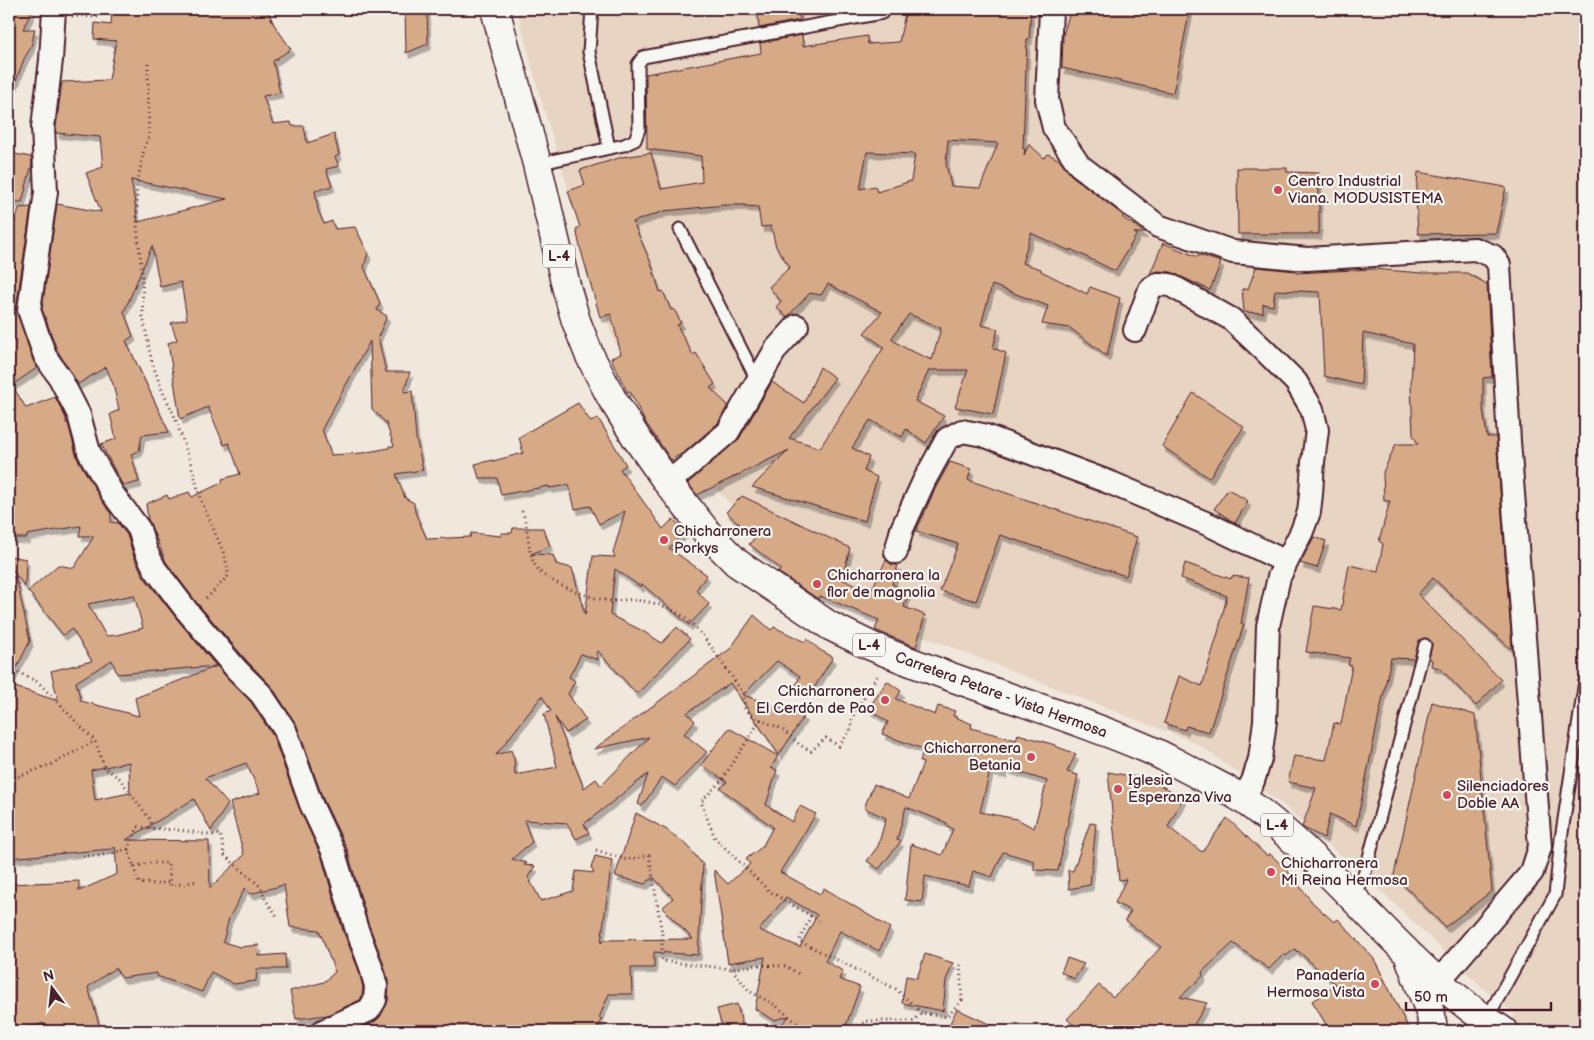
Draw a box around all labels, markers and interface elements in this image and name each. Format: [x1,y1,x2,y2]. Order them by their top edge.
place label: Centro Industrial Viana. MODUSISTEMA [1288,172,1444,208]
marker: Centro Industrial Viana. MODUSISTEMA [1272,184,1284,196]
road number: L-4 [543,245,575,268]
place label: Chicharronera Porkys [674,522,771,558]
marker: Chicharronera Porkys [658,534,670,546]
place label: Chicharronera la flor de magnolia [827,566,940,602]
marker: Chicharronera la flor de magnolia [811,578,823,590]
road number: L-4 [853,634,885,656]
street label: Carretera Petare - Vista Hermosa [892,648,1110,742]
place label: Chicharronera El Cerdón de Pao [756,682,875,718]
marker: Chicharronera El Cerdón de Pao [879,694,891,706]
place label: Chicharronera Betania [924,739,1021,775]
marker: Chicharronera Betania [1025,751,1037,763]
place label: Iglesia Esperanza Viva [1128,771,1232,807]
place label: Silenciadores Doble AA [1457,777,1549,813]
marker: Iglesia Esperanza Viva [1112,783,1124,795]
marker: Silenciadores Doble AA [1441,789,1453,801]
road number: L-4 [1261,814,1293,836]
place label: Chicharronera Mi Reina Hermosa [1281,854,1408,890]
marker: Chicharronera Mi Reina Hermosa [1265,866,1277,878]
north arrow [28,962,78,1012]
text: N [41,966,56,985]
place label: Panadería Hermosa Vista [1266,966,1365,1002]
marker: Panadería Hermosa Vista [1369,978,1381,990]
scale bar [1406,980,1552,1012]
text: 50 m [1414,988,1448,1007]

